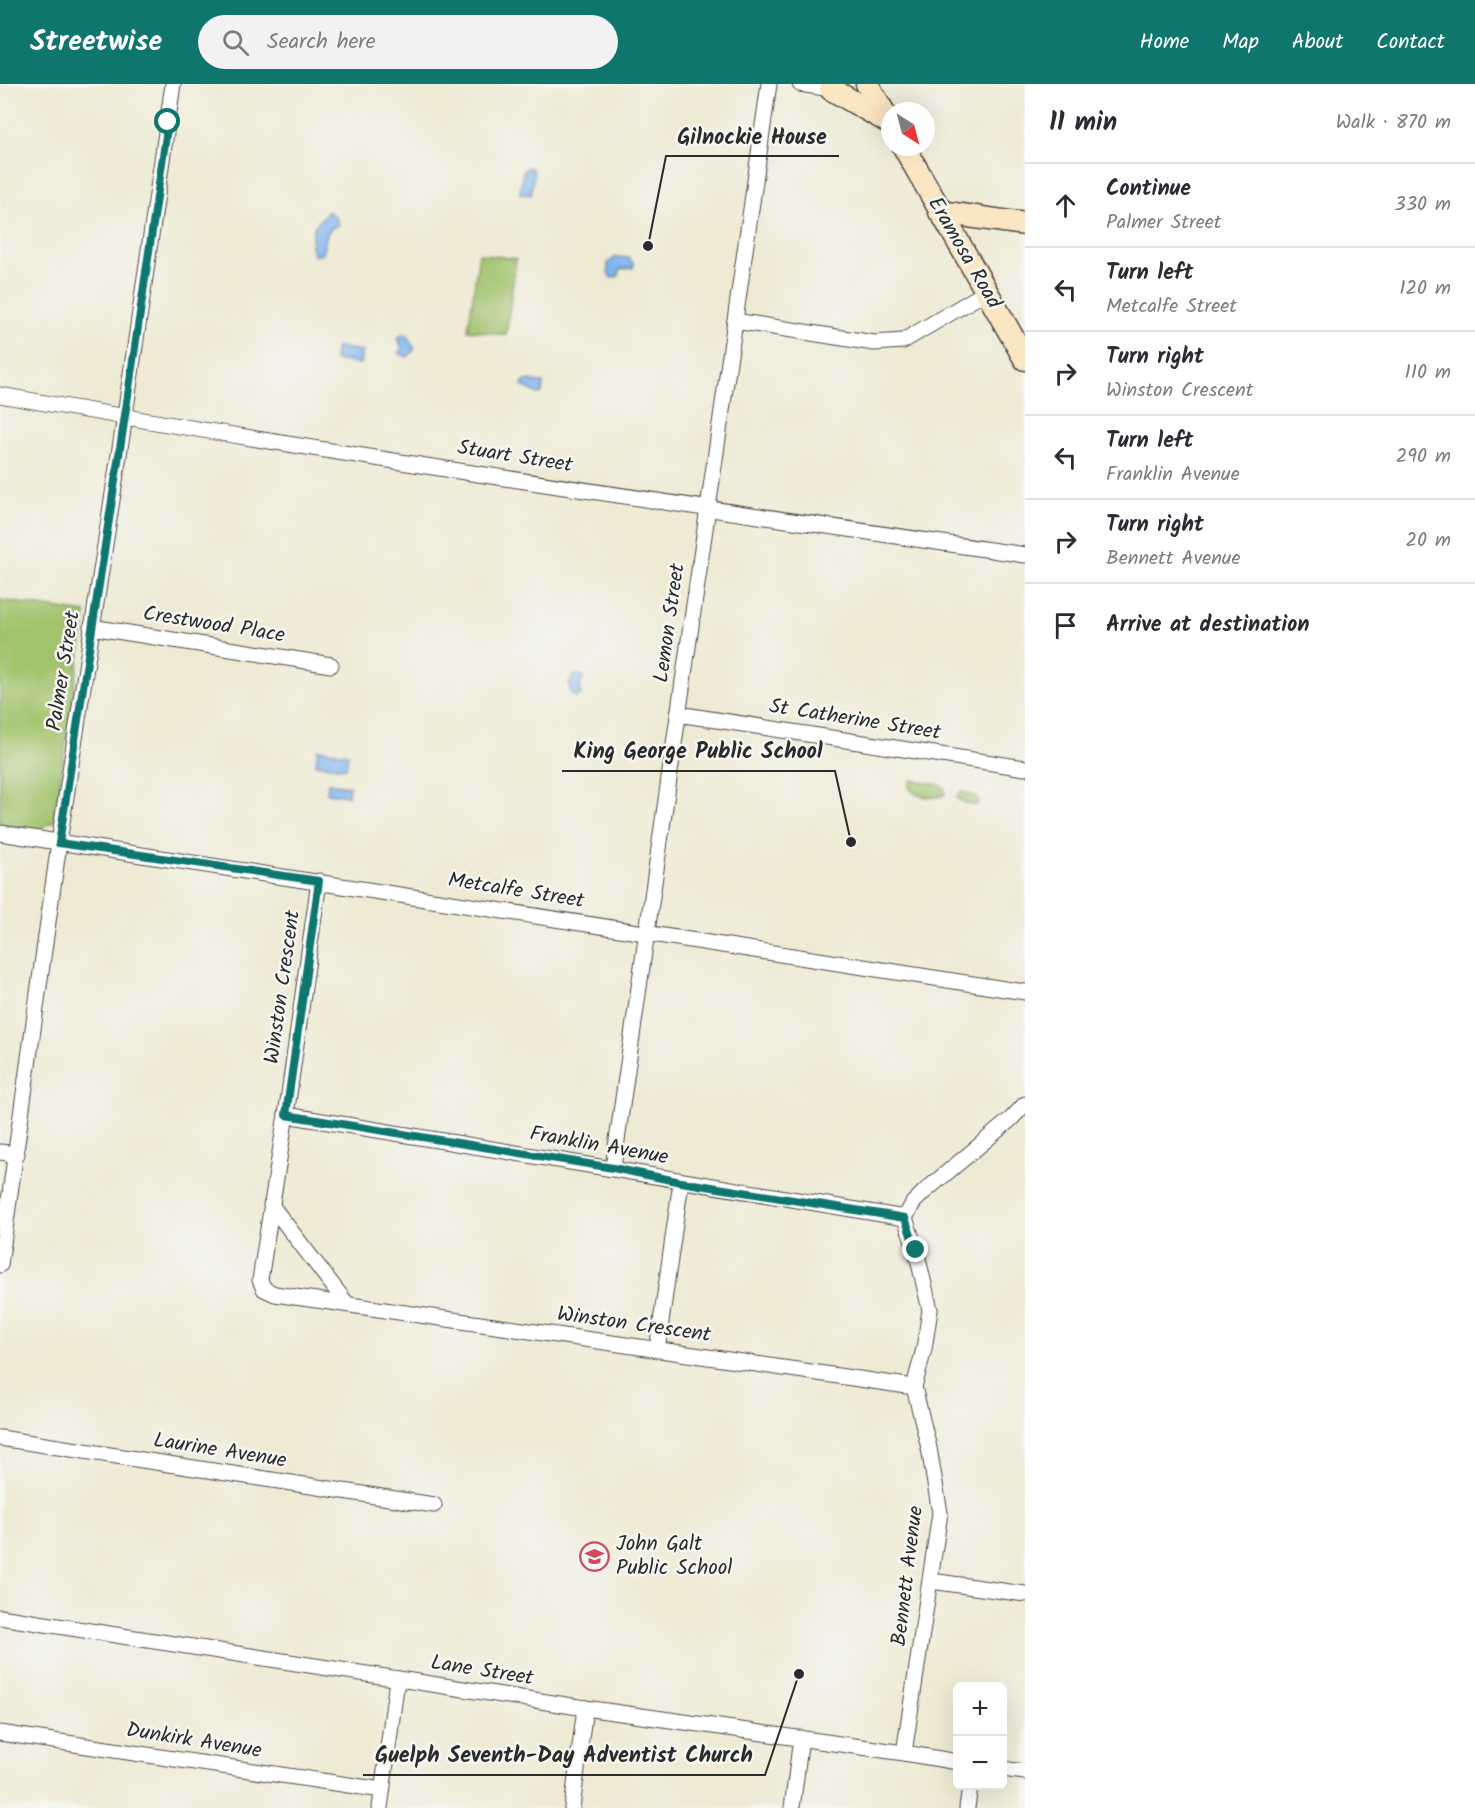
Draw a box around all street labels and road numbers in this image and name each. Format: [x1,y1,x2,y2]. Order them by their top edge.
street label: Eramosa Road [919,191,1010,316]
street label: Stuart Street [455,432,576,483]
street label: Lemon Street [645,560,695,685]
street label: Crestwood Place [141,597,288,653]
street label: Palmer Street [38,608,90,733]
street label: St Catherine Street [767,690,944,750]
street label: Metcalfe Street [446,864,587,918]
street label: Winston Crescent [256,907,310,1066]
street label: Franklin Avenue [527,1118,672,1175]
street label: Winston Crescent [555,1298,714,1352]
street label: Laurine Avenue [151,1424,289,1478]
street label: Bennett Avenue [883,1503,933,1648]
street label: Lane Street [428,1647,537,1696]
street label: Dunkirk Avenue [124,1714,265,1768]

